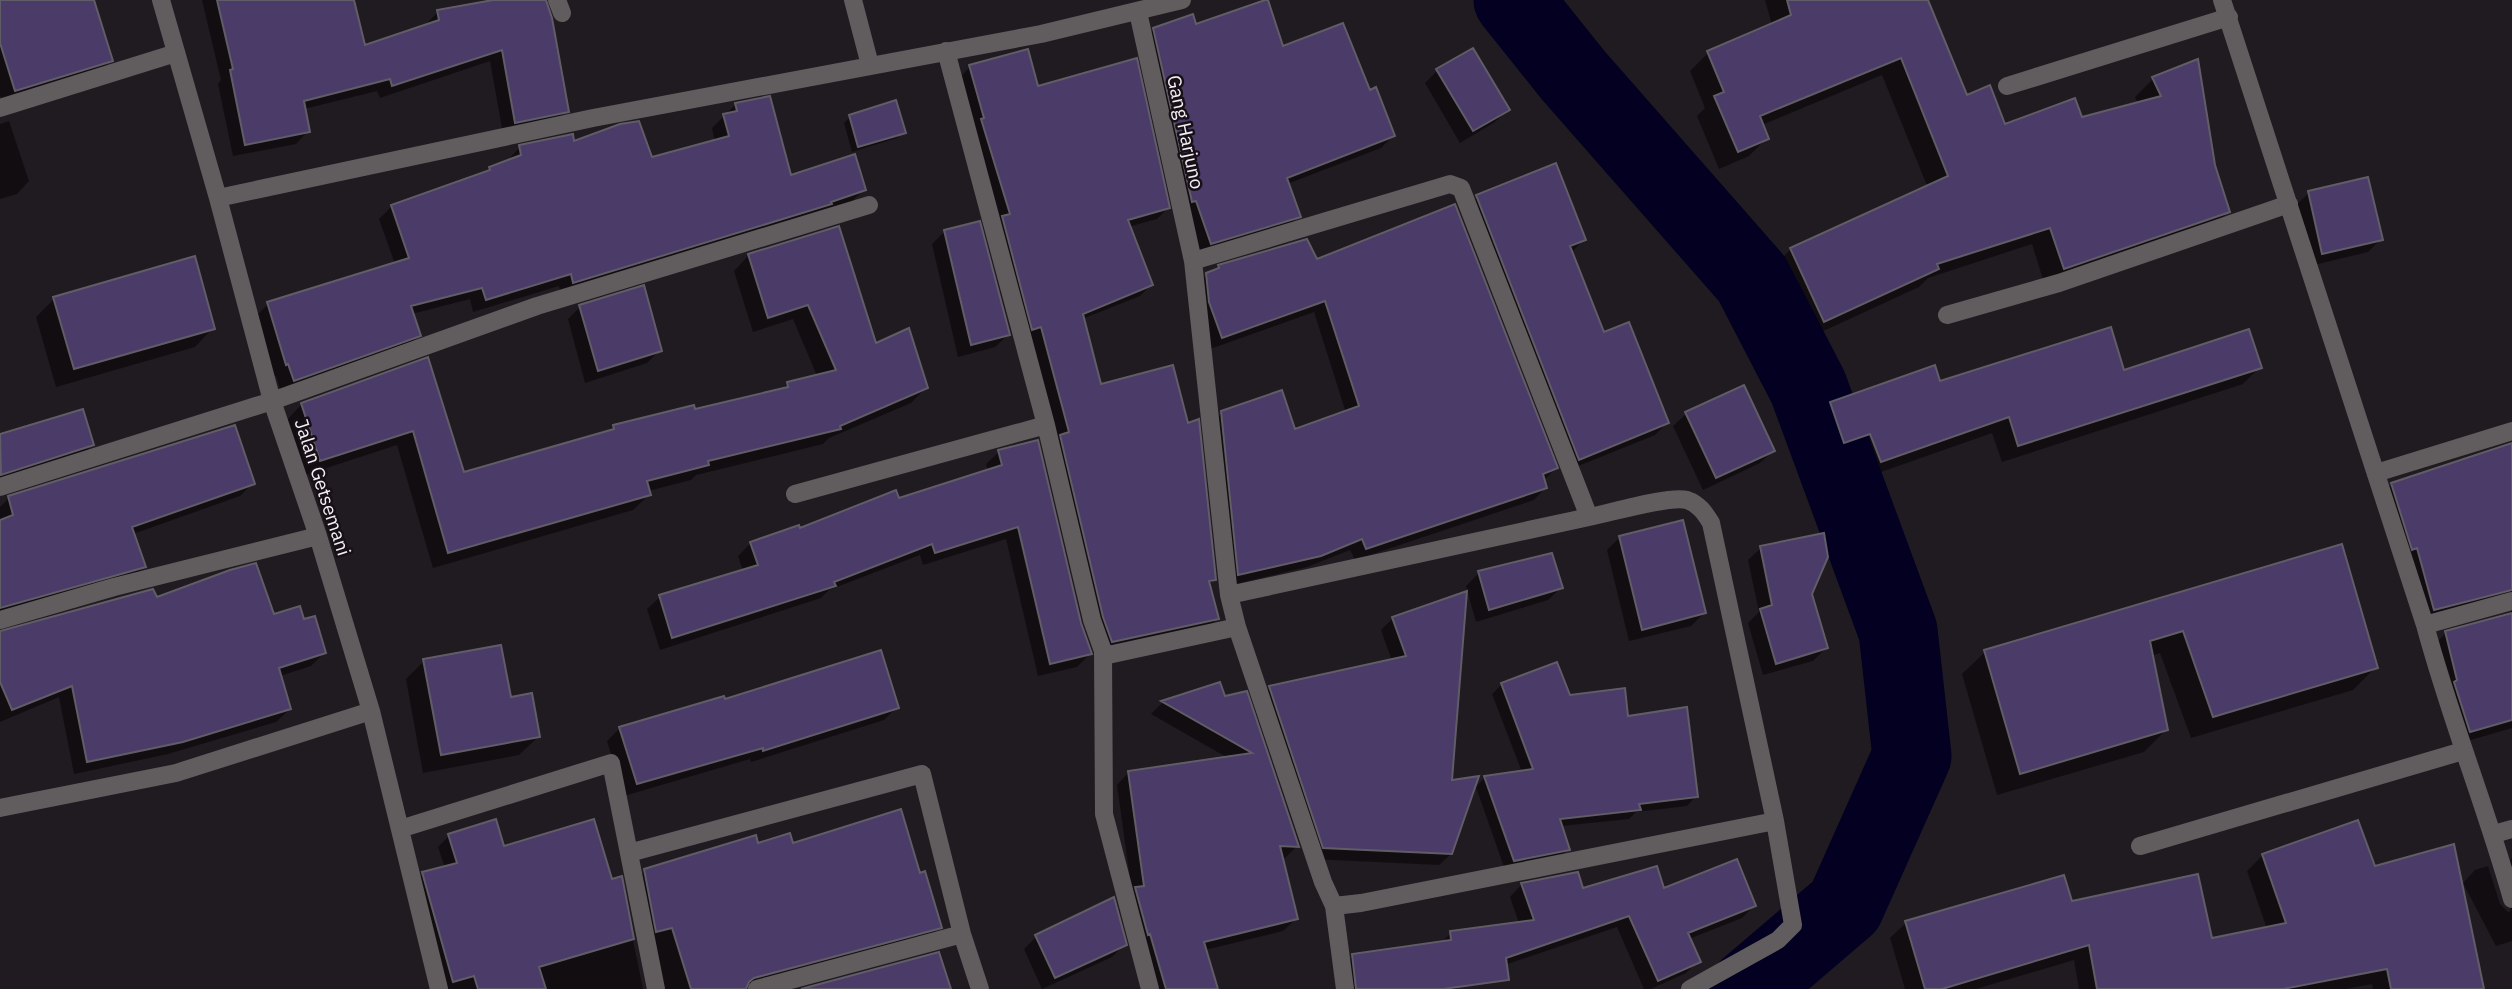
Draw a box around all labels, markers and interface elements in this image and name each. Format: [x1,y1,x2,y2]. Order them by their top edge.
street label: Gang Harjuno [1162,73,1210,191]
street label: Jalan Getsemani [290,415,356,559]

